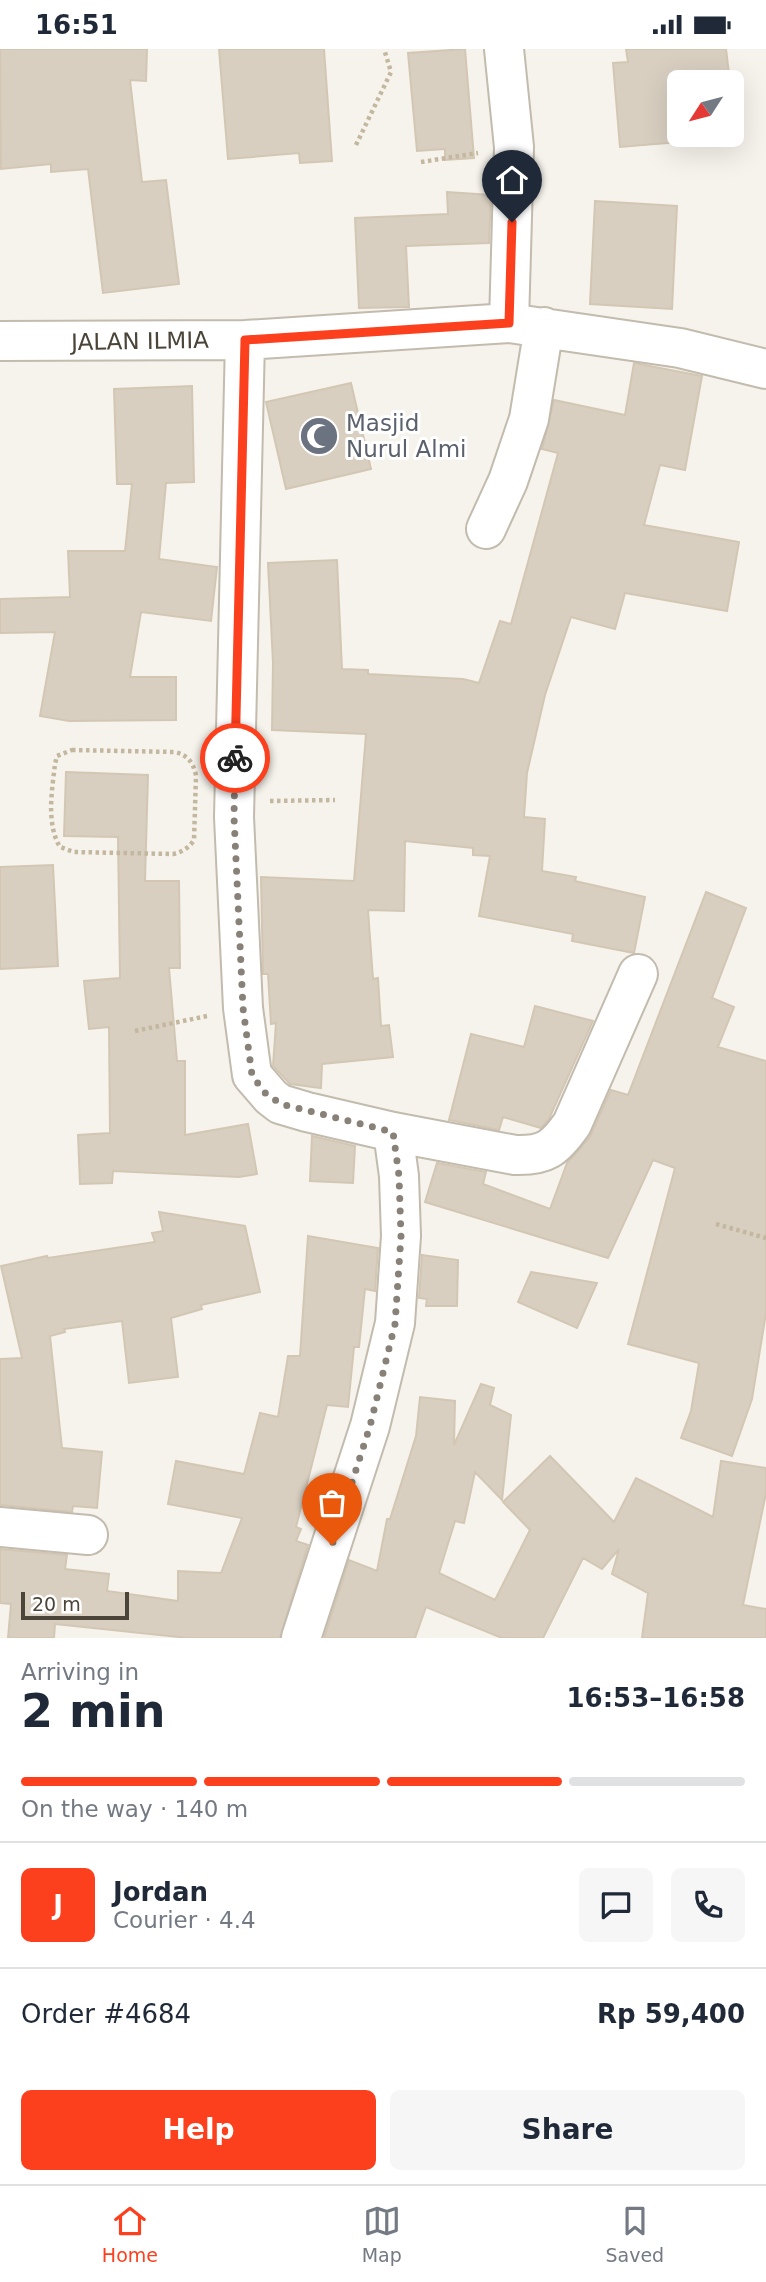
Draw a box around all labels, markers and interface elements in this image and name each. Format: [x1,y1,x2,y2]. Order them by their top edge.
text: 16:51 [35,10,118,40]
north arrow [667,70,744,147]
map controls [667,70,744,147]
pin [482,150,542,222]
icon: home [493,161,531,199]
street label: JALAN ILMIA [69,327,209,355]
place label: Masjid Nurul Almi [346,410,466,462]
mosque icon: Masjid Nurul Almi [298,415,340,457]
courier [200,723,270,793]
icon: bike [216,739,254,777]
pin [302,1473,362,1545]
icon: bag [313,1484,351,1522]
scale bar [21,1589,130,1621]
text: 20 m [32,1593,81,1615]
text: Arriving in [21,1659,139,1685]
text: 16:53–16:58 [566,1683,745,1713]
text: 2 min [21,1684,165,1738]
text: On the way · 140 m [21,1796,248,1822]
button: chat [579,1868,653,1942]
button: phone [671,1868,745,1942]
text: Jordan [113,1877,208,1907]
text: J [53,1890,63,1920]
text: Courier · 4.4 [113,1907,256,1933]
text: Order #4684 [21,1999,191,2029]
text: Rp 59,400 [597,1999,745,2029]
button: Help [21,2090,376,2170]
button: Share [390,2090,745,2170]
tab: Home [102,2202,158,2266]
tab: Map [362,2202,402,2266]
tab: Saved [605,2202,664,2266]

